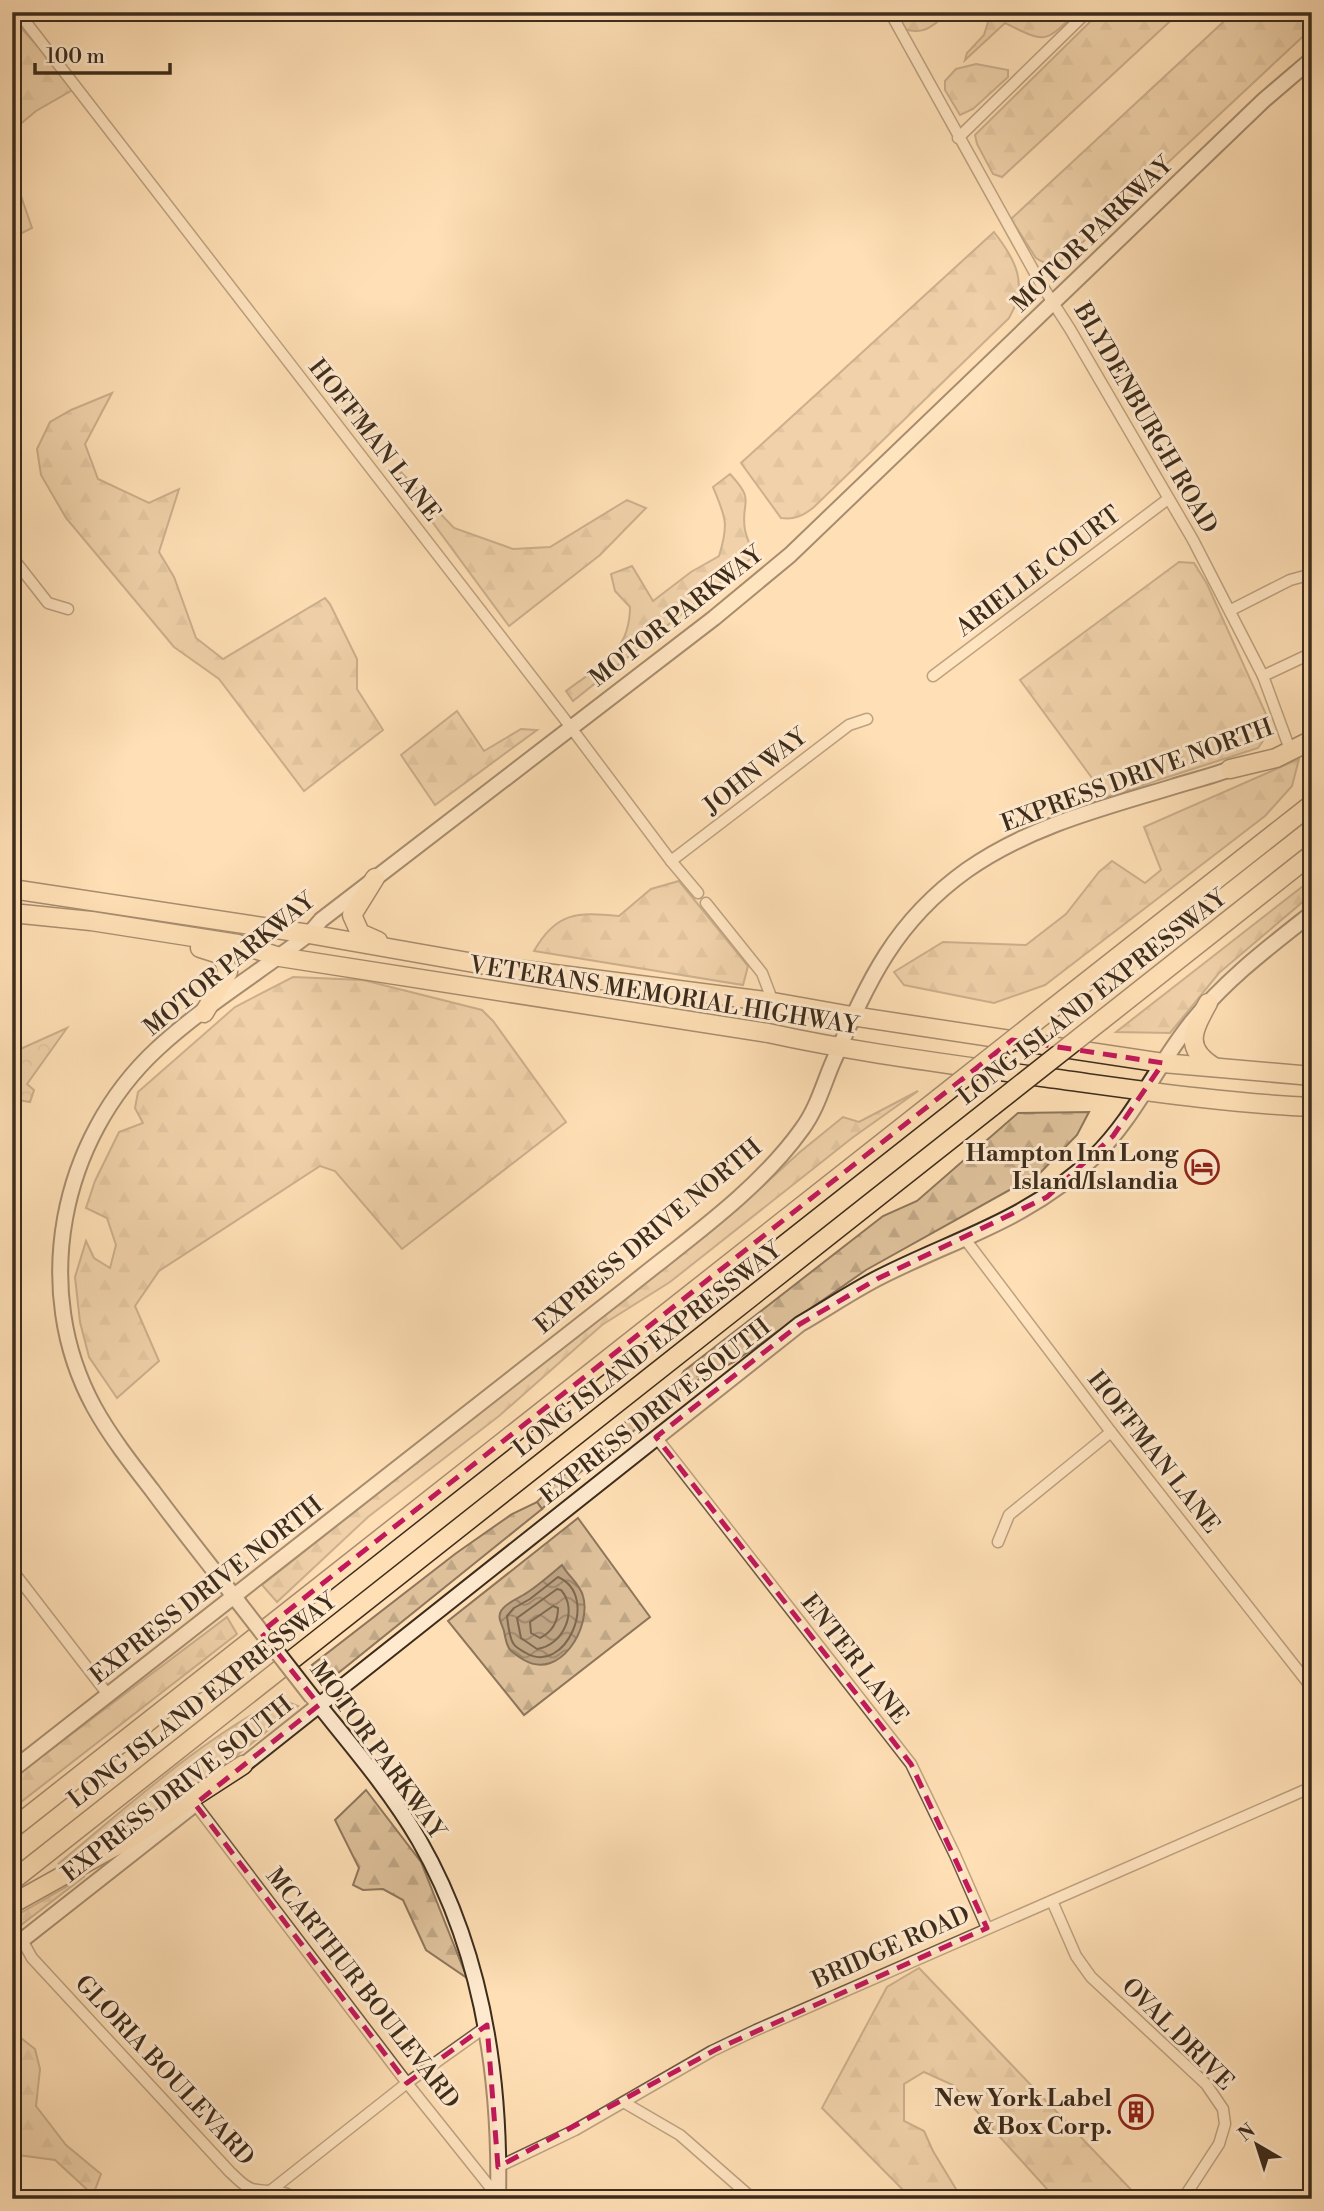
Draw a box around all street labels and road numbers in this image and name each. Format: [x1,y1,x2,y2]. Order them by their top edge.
street label: MOTOR PARKWAY [1006,150,1180,319]
street label: BLYDENBURGH ROAD [1066,297,1224,539]
street label: HOFFMAN LANE [302,353,447,528]
street label: ARIELLE COURT [950,500,1127,644]
street label: MOTOR PARKWAY [584,539,770,694]
street label: EXPRESS DRIVE NORTH [997,713,1277,839]
street label: JOHN WAY [697,721,814,822]
street label: LONG ISLAND EXPRESSWAY [952,883,1234,1112]
street label: MOTOR PARKWAY [138,886,322,1043]
street label: VETERANS MEMORIAL HIGHWAY [466,950,862,1042]
street label: EXPRESS DRIVE NORTH [529,1133,768,1341]
street label: LONG ISLAND EXPRESSWAY [507,1235,789,1464]
street label: EXPRESS DRIVE SOUTH [534,1312,777,1511]
street label: HOFFMAN LANE [1081,1365,1226,1540]
street label: EXPRESS DRIVE NORTH [84,1491,329,1691]
street label: LONG ISLAND EXPRESSWAY [62,1586,344,1815]
street label: ENTER LANE [794,1588,914,1731]
street label: MOTOR PARKWAY [303,1656,452,1846]
street label: EXPRESS DRIVE SOUTH [56,1690,299,1889]
street label: MCARTHUR BOULEVARD [259,1862,466,2115]
street label: BRIDGE ROAD [807,1900,975,1996]
street label: GLORIA BOULEVARD [68,1969,260,2172]
street label: OVAL DRIVE [1115,1972,1240,2097]

